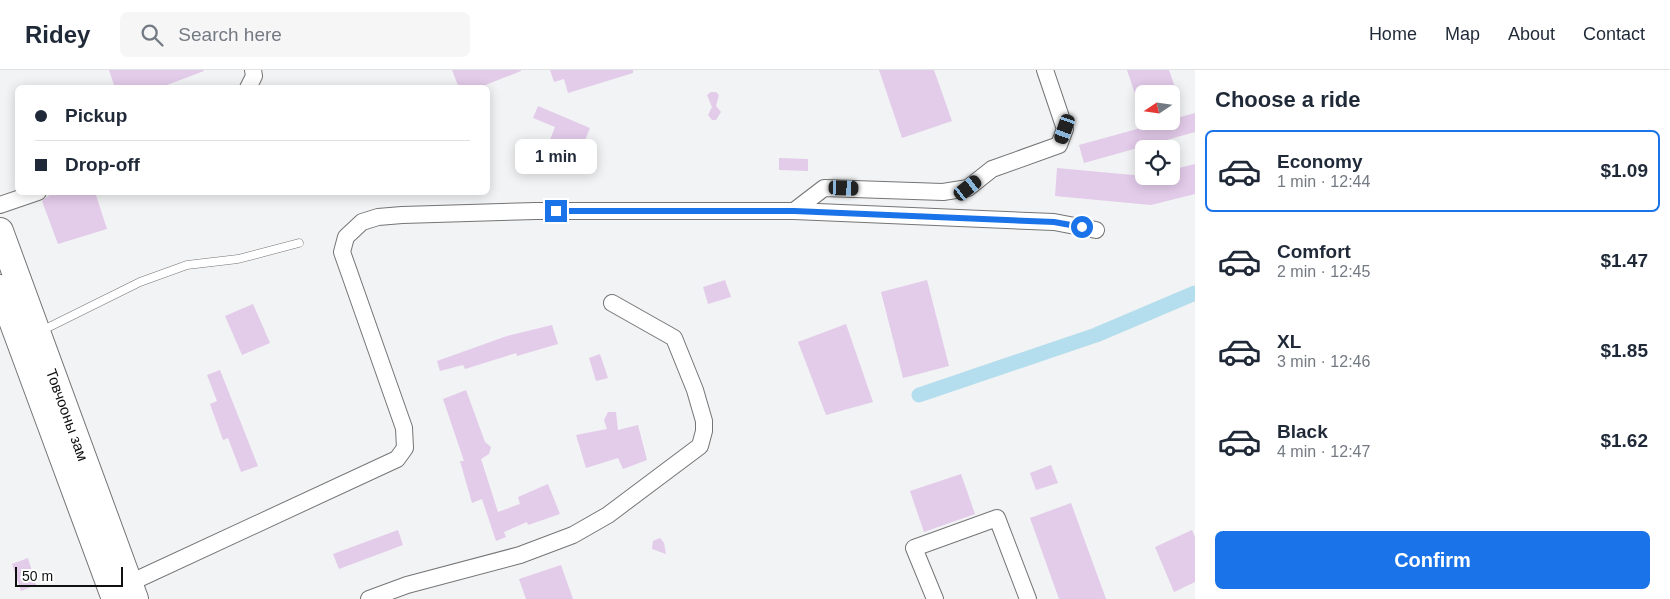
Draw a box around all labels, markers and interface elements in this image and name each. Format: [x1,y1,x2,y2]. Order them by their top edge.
search box [120,12,470,57]
text: Ridey [25,21,90,48]
icon: search [138,21,166,49]
text: Search here [178,24,282,45]
text: Home [1369,24,1417,44]
text: Map [1445,24,1480,44]
text: About [1508,24,1555,44]
text: Contact [1583,24,1645,44]
north arrow [1135,85,1180,130]
map controls [1135,85,1180,185]
text: Choose a ride [1215,87,1360,112]
text: Pickup [65,105,127,126]
car [1053,112,1076,146]
callout: 1 min [515,138,597,174]
button: locate [1135,140,1180,185]
text: 1 min [535,148,577,165]
icon: car [1217,149,1262,194]
text: Economy [1277,151,1363,172]
text: Drop-off [65,154,140,175]
text: $1.09 [1600,160,1648,181]
car [951,173,984,203]
text: 1 min · 12:44 [1277,173,1370,190]
car [828,180,859,196]
route end [545,200,567,222]
route start [1071,216,1093,238]
icon: car [1217,239,1262,284]
text: Comfort [1277,241,1351,262]
text: $1.47 [1600,250,1648,271]
text: 2 min · 12:45 [1277,263,1370,280]
icon: car [1217,329,1262,374]
text: XL [1277,331,1301,352]
text: $1.85 [1600,340,1648,361]
text: 3 min · 12:46 [1277,353,1370,370]
street label: Товчооны зам [43,366,92,463]
icon: car [1217,419,1262,464]
text: Black [1277,421,1328,442]
text: $1.62 [1600,430,1648,451]
text: 4 min · 12:47 [1277,443,1370,460]
button: Confirm [1215,531,1650,589]
scale bar [15,564,122,587]
text: 50 m [22,568,53,584]

